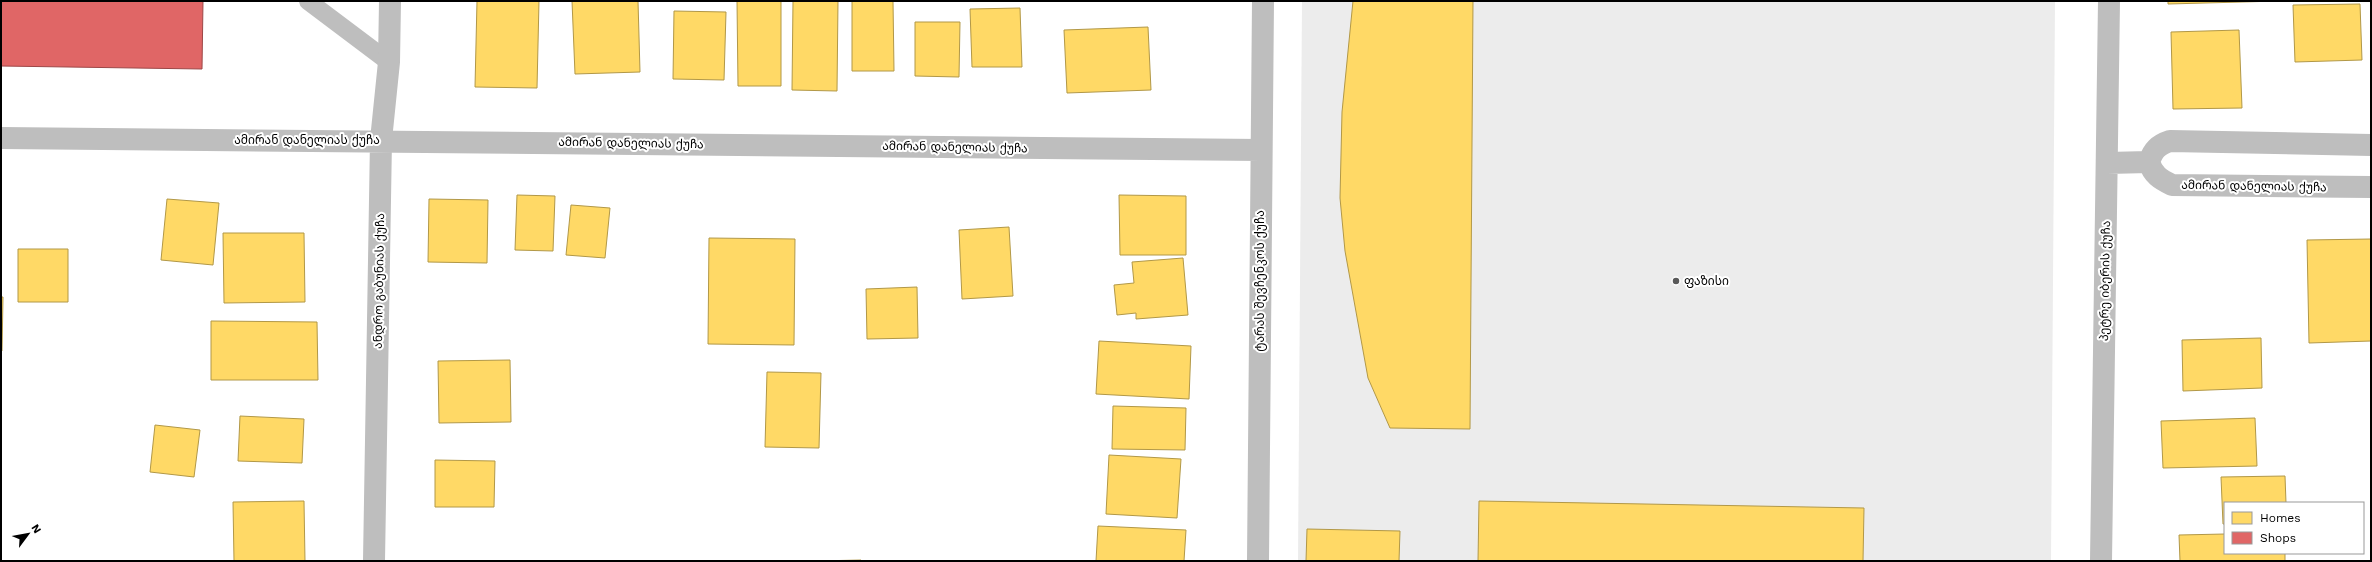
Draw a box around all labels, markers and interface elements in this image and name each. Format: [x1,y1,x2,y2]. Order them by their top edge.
street label: ამირან დანელიას ქუჩა [234,133,380,148]
street label: ამირან დანელიას ქუჩა [558,135,704,152]
street label: ამირან დანელიას ქუჩა [882,139,1028,156]
street label: ამირან დანელიას ქუჩა [2181,178,2327,195]
street label: ტარას შევჩენკოს ქუჩა [1253,210,1267,352]
street label: ანდრო გაბუნიას ქუჩა [371,213,388,349]
street label: პეტრე იბერის ქუჩა [2097,221,2113,341]
place label: ფაზისი [1684,274,1729,288]
marker: ფაზისი [1671,276,1681,286]
legend [2224,502,2364,554]
text: Homes [2260,511,2301,525]
north arrow [8,514,48,554]
text: N [28,522,44,536]
text: Shops [2260,531,2296,545]

